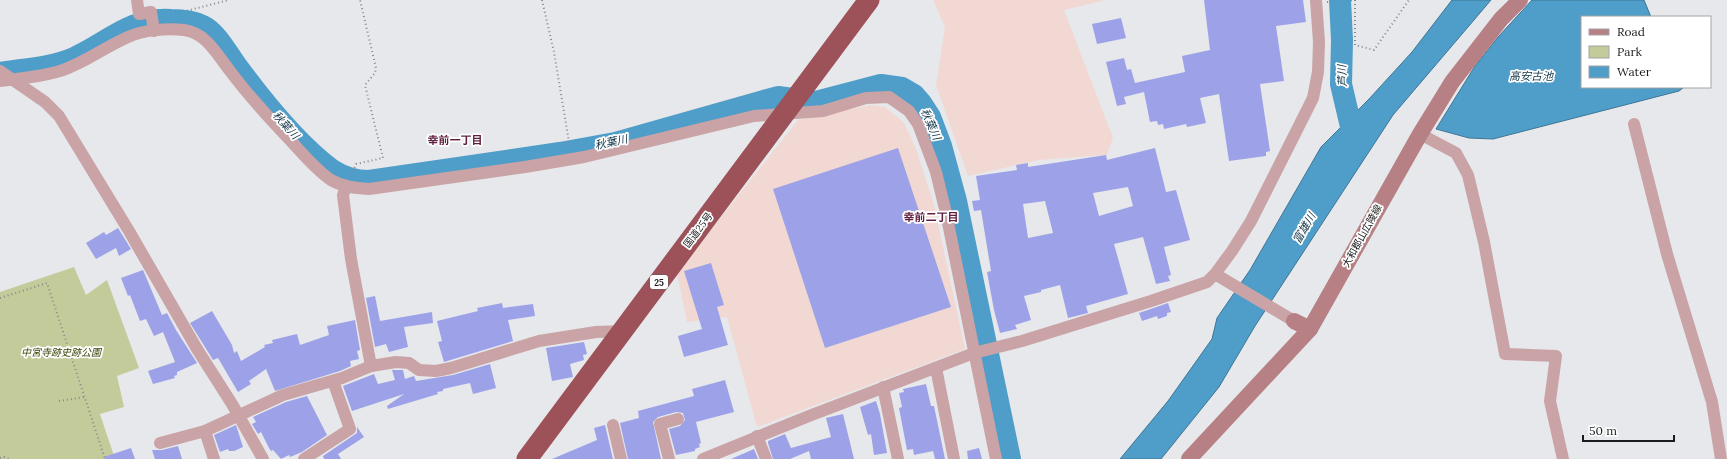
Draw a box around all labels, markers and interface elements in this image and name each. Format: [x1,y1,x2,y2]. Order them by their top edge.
legend [1581,16,1711,88]
text: Road [1617,24,1645,39]
text: Park [1617,44,1643,59]
water label: 芦川 [1335,64,1349,87]
text: Water [1617,64,1652,79]
water label: 高安古池 [1509,69,1554,83]
water label: 秋葉川 [918,106,945,143]
water label: 秋葉川 [270,108,303,143]
water label: 秋葉川 [593,132,630,152]
district label: 幸前一丁目 [428,133,483,147]
street label: 大和郡山広陵線 [1339,202,1385,270]
water label: 富雄川 [1290,209,1319,246]
street label: 国道25号 [681,210,715,250]
district label: 幸前二丁目 [904,210,959,224]
road number: 25 [650,275,668,289]
park label: 中宮寺跡史跡公園 [21,346,103,359]
scale bar [1583,417,1674,443]
text: 50 m [1589,423,1617,438]

